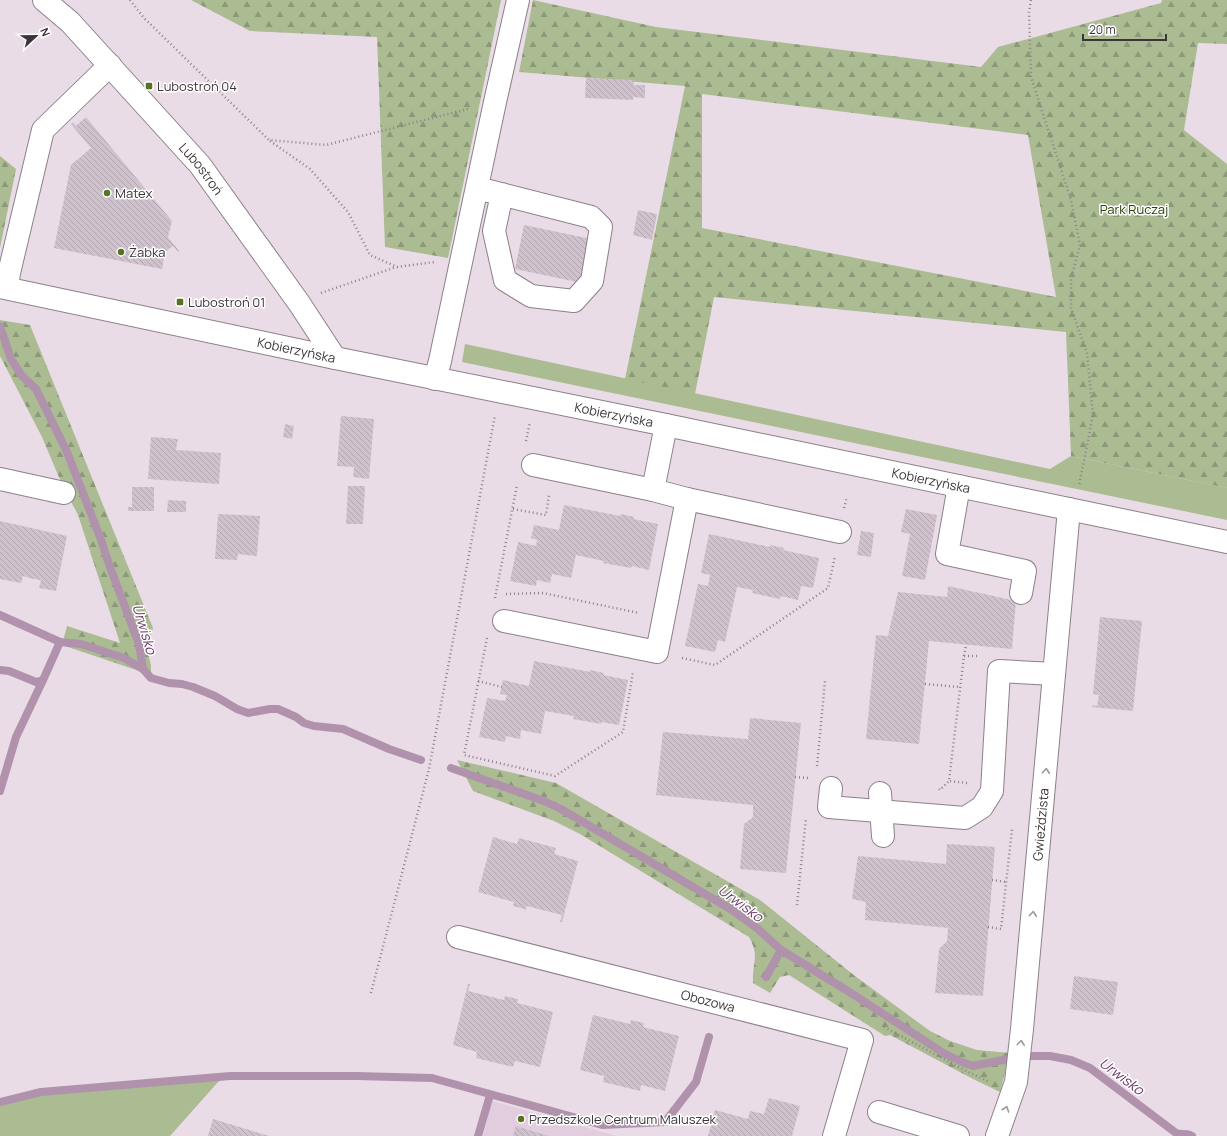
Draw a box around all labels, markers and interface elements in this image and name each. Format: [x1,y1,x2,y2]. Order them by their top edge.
north arrow [16,16,56,56]
scale bar [1083,16,1166,42]
text: 20 m [1089,21,1116,38]
text: N [37,26,54,39]
place label: Lubostroń 04 [157,77,237,95]
marker: Lubostroń 04 [144,81,154,91]
street label: Lubostroń [175,139,227,198]
place label: Matex [115,184,152,202]
marker: Matex [102,188,112,198]
park label: Park Ruczaj [1100,200,1168,218]
place label: Żabka [129,243,166,261]
marker: Żabka [116,247,126,257]
place label: Lubostroń 01 [188,293,265,311]
marker: Lubostroń 01 [175,297,185,307]
street label: Kobierzyńska [256,333,337,367]
street label: Kobierzyńska [573,398,655,431]
street label: Kobierzyńska [890,463,972,497]
water label: Urwisko [128,602,162,657]
one-way arrow [1041,768,1050,774]
street label: Gwieździsta [1028,787,1053,862]
water label: Urwisko [715,880,768,926]
one-way arrow [1028,911,1037,917]
street label: Obozowa [679,985,737,1016]
one-way arrow [1016,1040,1025,1046]
water label: Urwisko [1096,1053,1149,1099]
one-way arrow [1002,1106,1010,1113]
place label: Przedszkole Centrum Maluszek [529,1110,717,1128]
marker: Przedszkole Centrum Maluszek [516,1114,526,1124]

